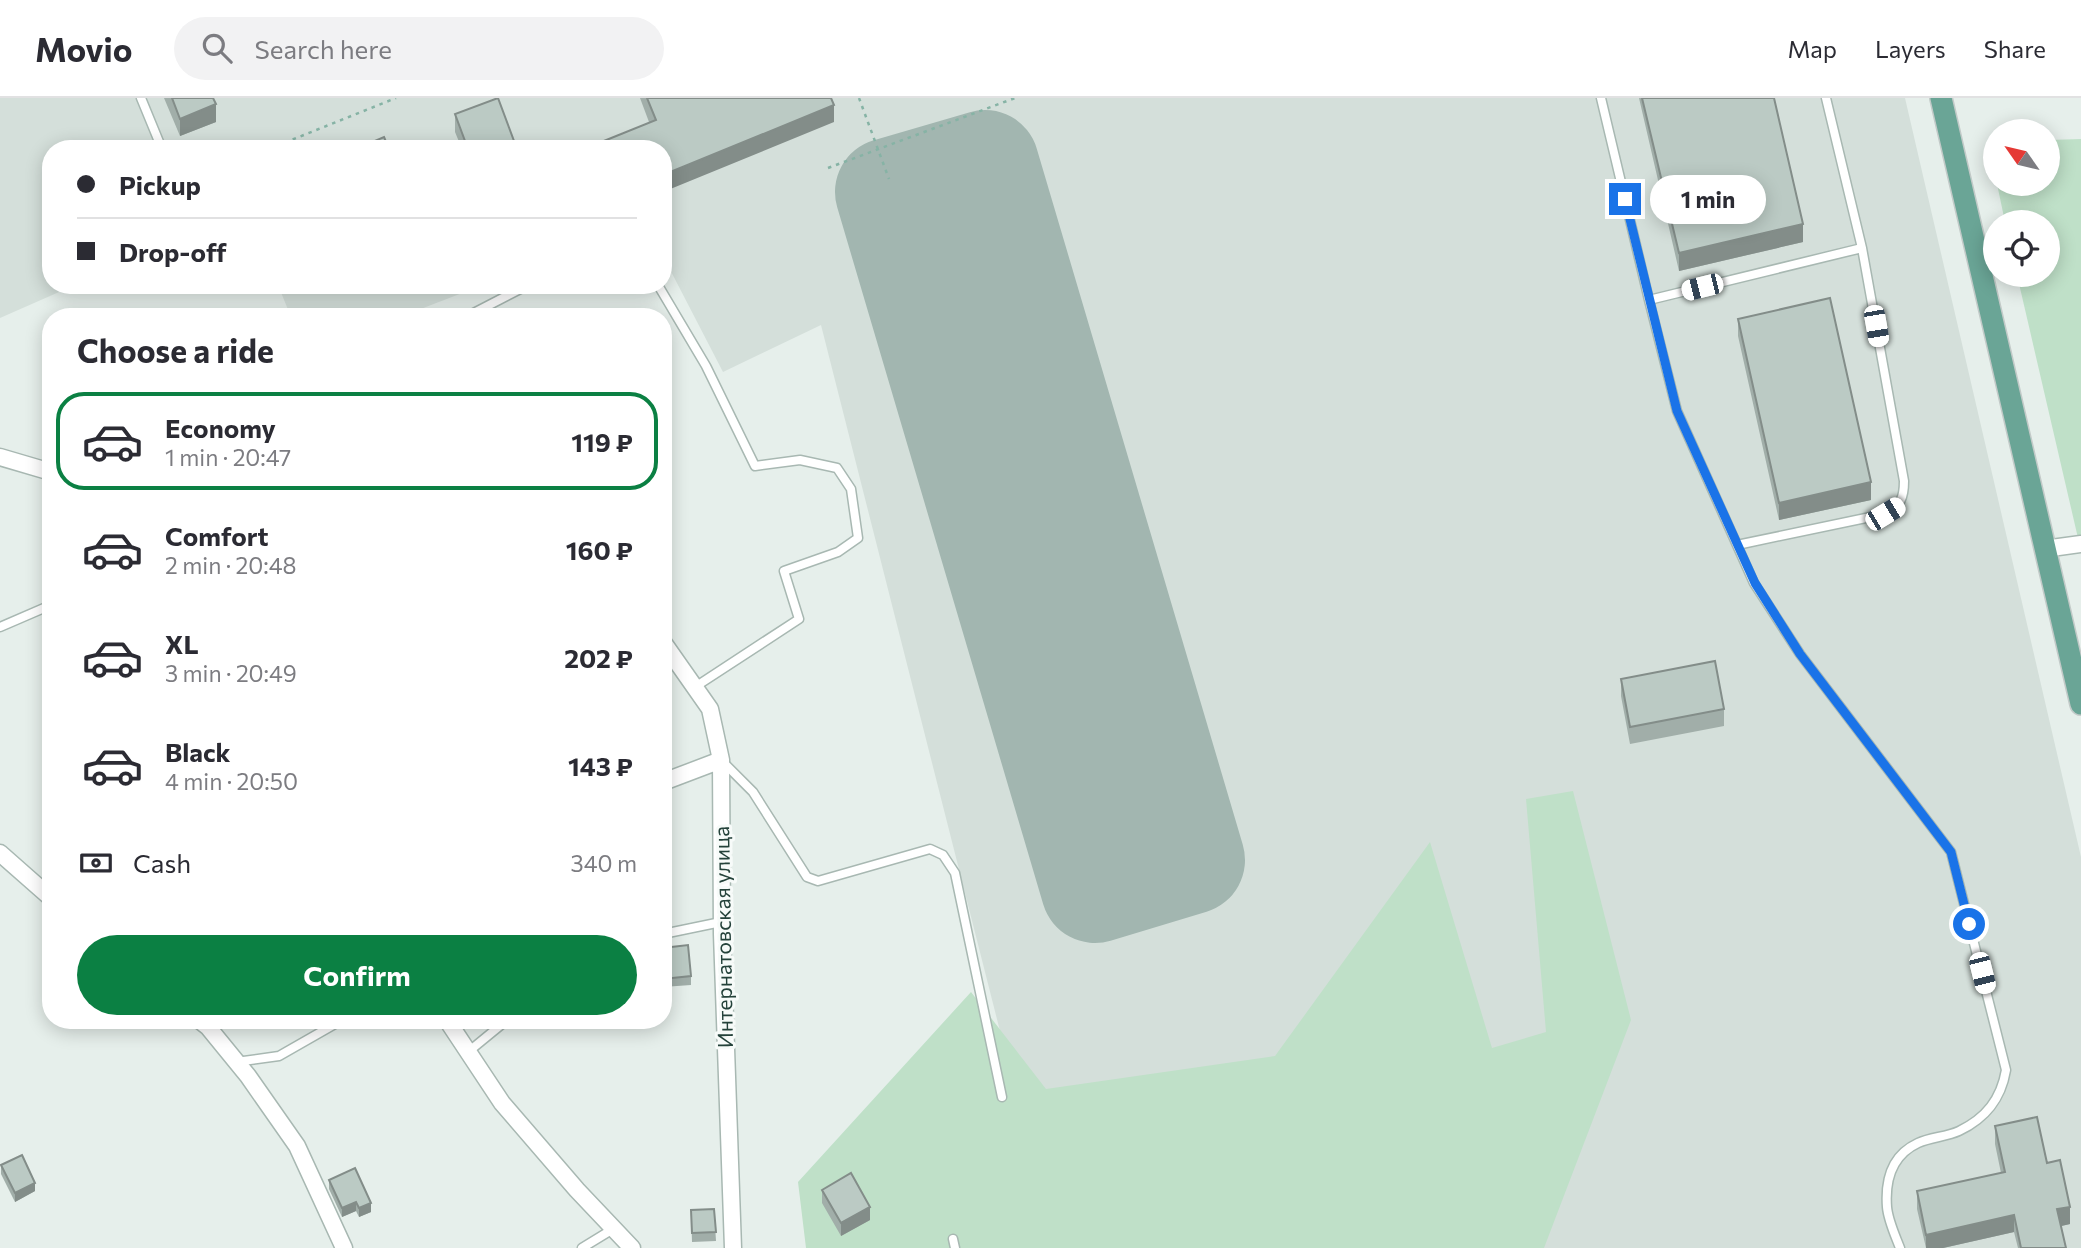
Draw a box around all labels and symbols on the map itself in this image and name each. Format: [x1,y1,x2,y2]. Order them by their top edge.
north arrow [1983,119,2060,196]
callout: 1 min [1650,174,1765,224]
route end [1609,183,1641,215]
car [1680,272,1725,302]
car [1863,303,1890,349]
car [1862,494,1909,534]
street label: Интернатовская улица [708,826,737,1048]
route start [1953,908,1985,940]
car [1967,950,1998,996]

